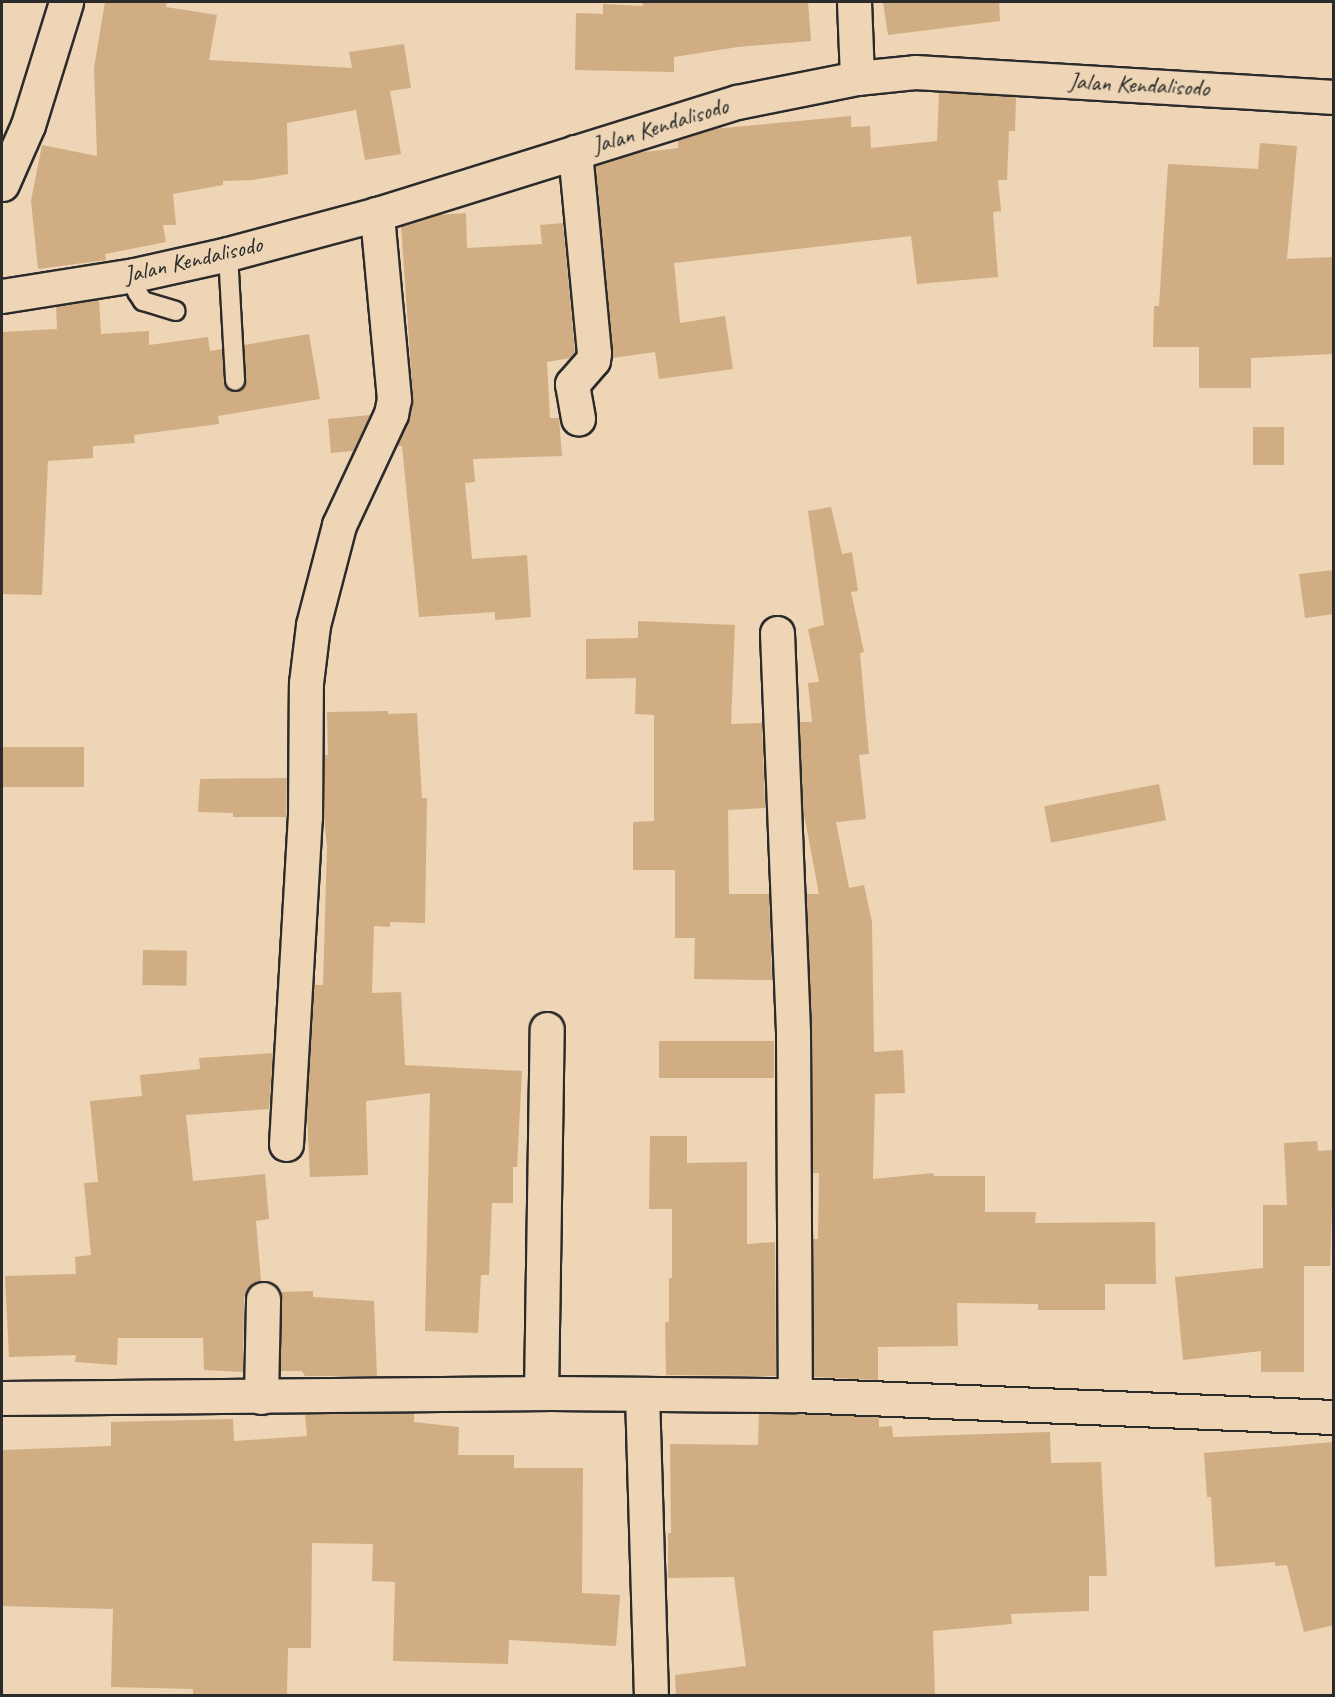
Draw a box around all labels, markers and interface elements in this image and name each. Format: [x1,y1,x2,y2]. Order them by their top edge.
street label: Jalan Kendalisodo [1069,67,1209,103]
street label: Jalan Kendalisodo [589,92,731,160]
street label: Jalan Kendalisodo [122,230,264,290]

